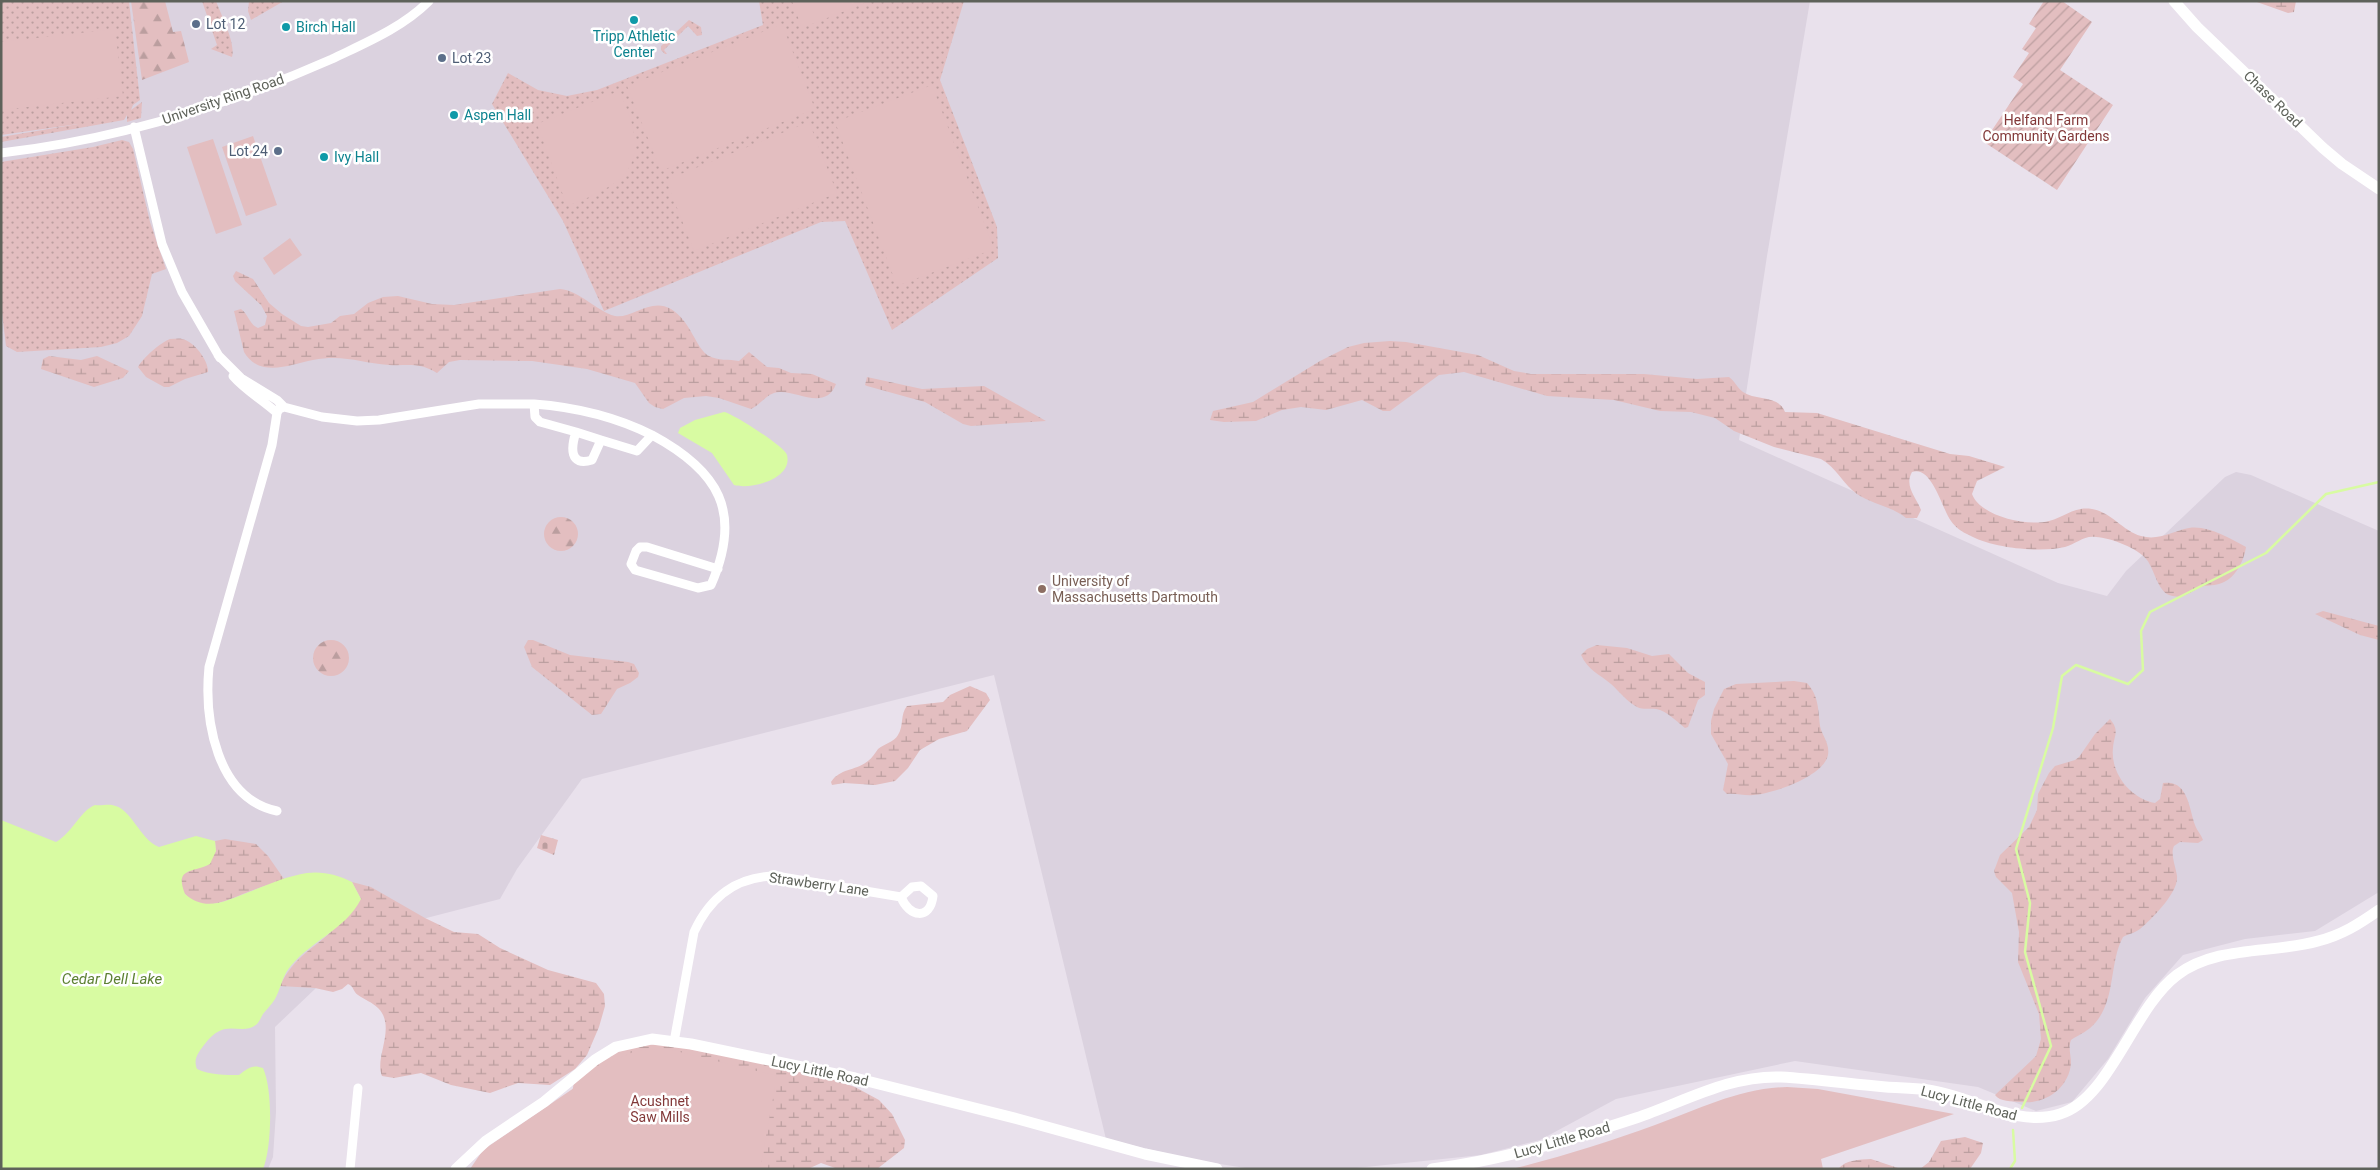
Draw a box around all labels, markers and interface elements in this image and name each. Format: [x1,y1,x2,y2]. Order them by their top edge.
marker: Tripp Athletic Center [628,14,640,26]
place label: Lot 12 [206,16,245,32]
marker: Lot 12 [190,18,202,30]
place label: Birch Hall [296,19,356,35]
marker: Birch Hall [280,21,292,33]
place label: Tripp Athletic Center [593,28,675,60]
place label: Lot 23 [452,50,491,66]
marker: Lot 23 [436,52,448,64]
street label: Chase Road [2241,67,2305,131]
street label: University Ring Road [160,71,286,127]
place label: Aspen Hall [464,107,531,123]
marker: Aspen Hall [448,109,460,121]
park label: Helfand Farm Community Gardens [1982,112,2110,144]
place label: Lot 24 [229,143,268,159]
marker: Lot 24 [272,145,284,157]
place label: Ivy Hall [334,149,379,165]
marker: Ivy Hall [318,151,330,163]
place label: University of Massachusetts Dartmouth [1052,573,1218,605]
marker: University of Massachusetts Dartmouth [1036,583,1048,595]
street label: Strawberry Lane [768,869,870,899]
water label: Cedar Dell Lake [62,970,163,988]
street label: Lucy Little Road [770,1053,870,1089]
street label: Lucy Little Road [1919,1082,2019,1124]
park label: Acushnet Saw Mills [630,1093,690,1125]
street label: Lucy Little Road [1512,1119,1612,1161]

